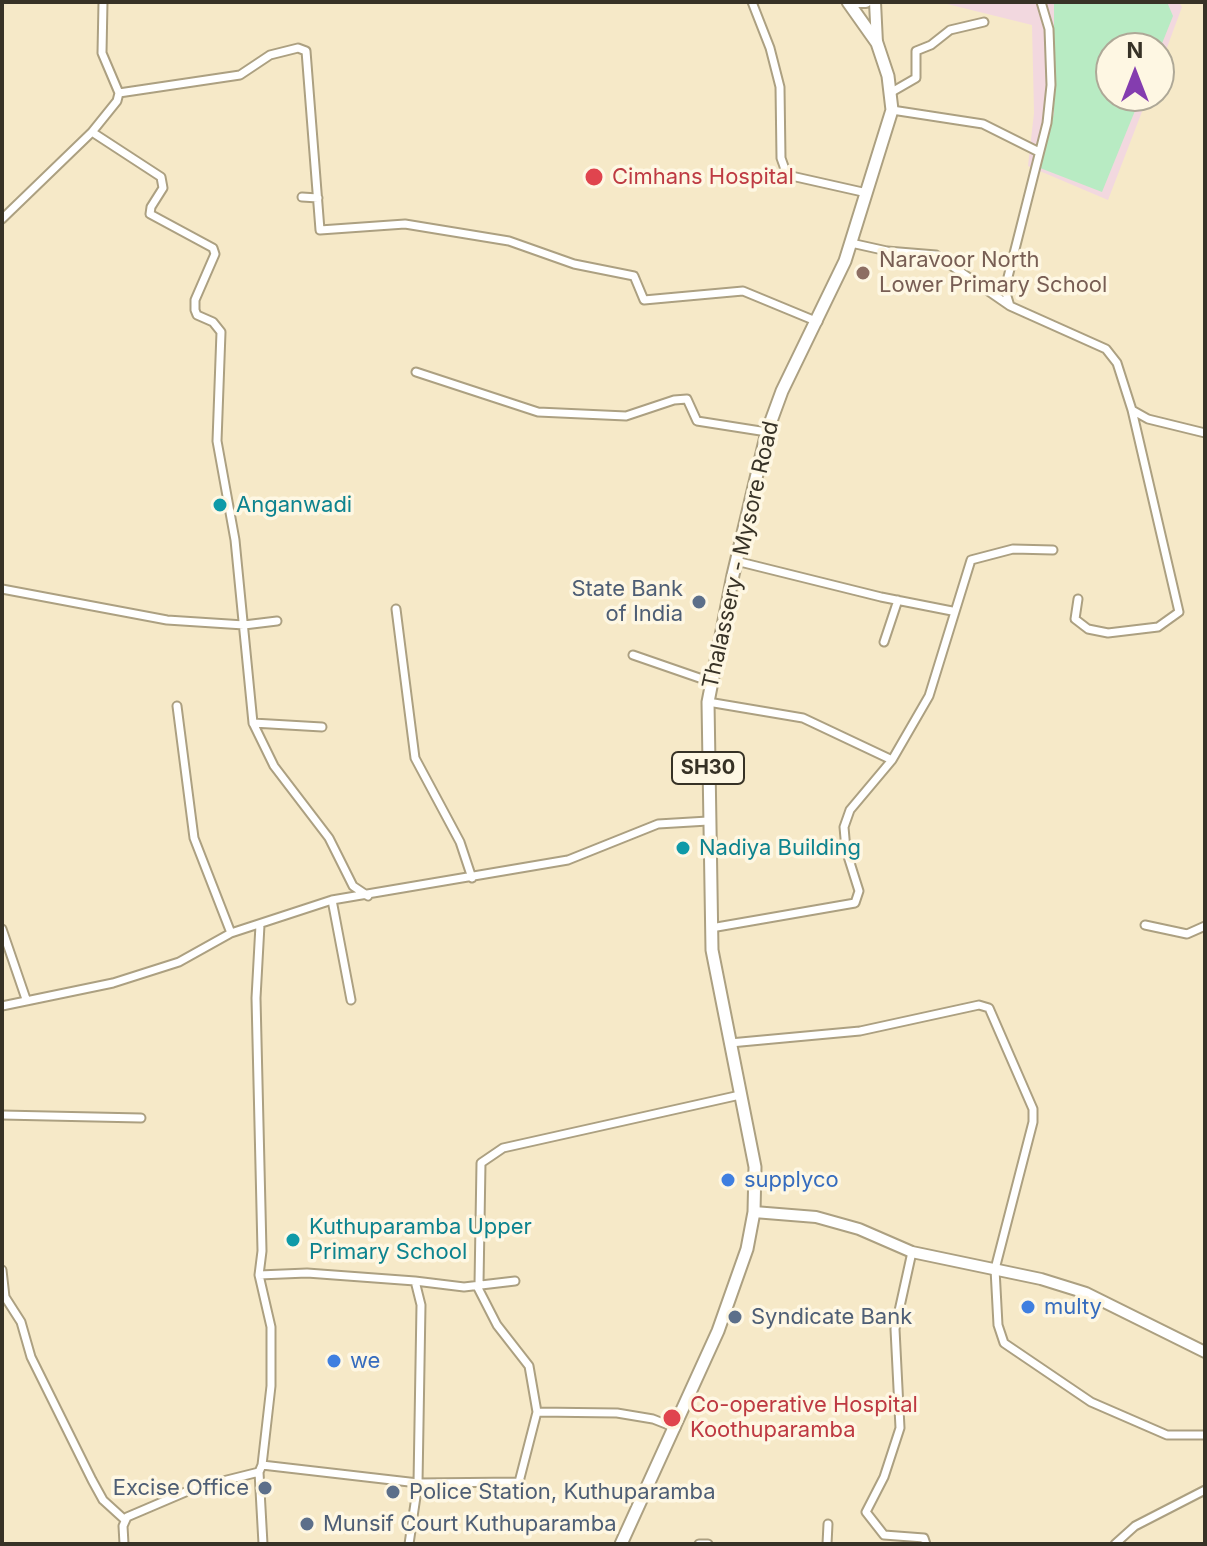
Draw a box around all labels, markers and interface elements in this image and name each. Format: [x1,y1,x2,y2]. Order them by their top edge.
north arrow [1095,32,1175,112]
text: N [1127,37,1143,63]
place label: Cimhans Hospital [612,164,794,190]
marker: Cimhans Hospital [583,166,605,188]
place label: Naravoor North Lower Primary School [879,247,1107,298]
marker: Naravoor North Lower Primary School [854,264,872,282]
street label: Thalassery - Mysore Road [697,419,785,691]
place label: Anganwadi [236,492,352,518]
marker: Anganwadi [211,496,229,514]
place label: State Bank of India [571,576,683,628]
marker: State Bank of India [690,593,708,611]
road number: SH30 [672,752,744,784]
place label: Nadiya Building [699,835,861,861]
marker: Nadiya Building [674,839,692,857]
place label: supplyco [744,1167,839,1193]
marker: supplyco [719,1171,737,1189]
place label: Kuthuparamba Upper Primary School [309,1214,532,1266]
marker: Kuthuparamba Upper Primary School [284,1231,302,1249]
place label: multy [1044,1294,1102,1320]
marker: multy [1019,1298,1037,1316]
place label: Syndicate Bank [751,1304,912,1330]
marker: Syndicate Bank [726,1308,744,1326]
place label: we [350,1348,380,1374]
marker: we [325,1352,343,1370]
place label: Co-operative Hospital Koothuparamba [690,1392,918,1444]
marker: Co-operative Hospital Koothuparamba [661,1407,683,1429]
place label: Excise Office [113,1475,249,1501]
marker: Excise Office [256,1479,274,1497]
place label: Police Station, Kuthuparamba [409,1479,716,1505]
marker: Police Station, Kuthuparamba [384,1483,402,1501]
place label: Munsif Court Kuthuparamba [323,1511,617,1537]
marker: Munsif Court Kuthuparamba [298,1515,316,1533]

